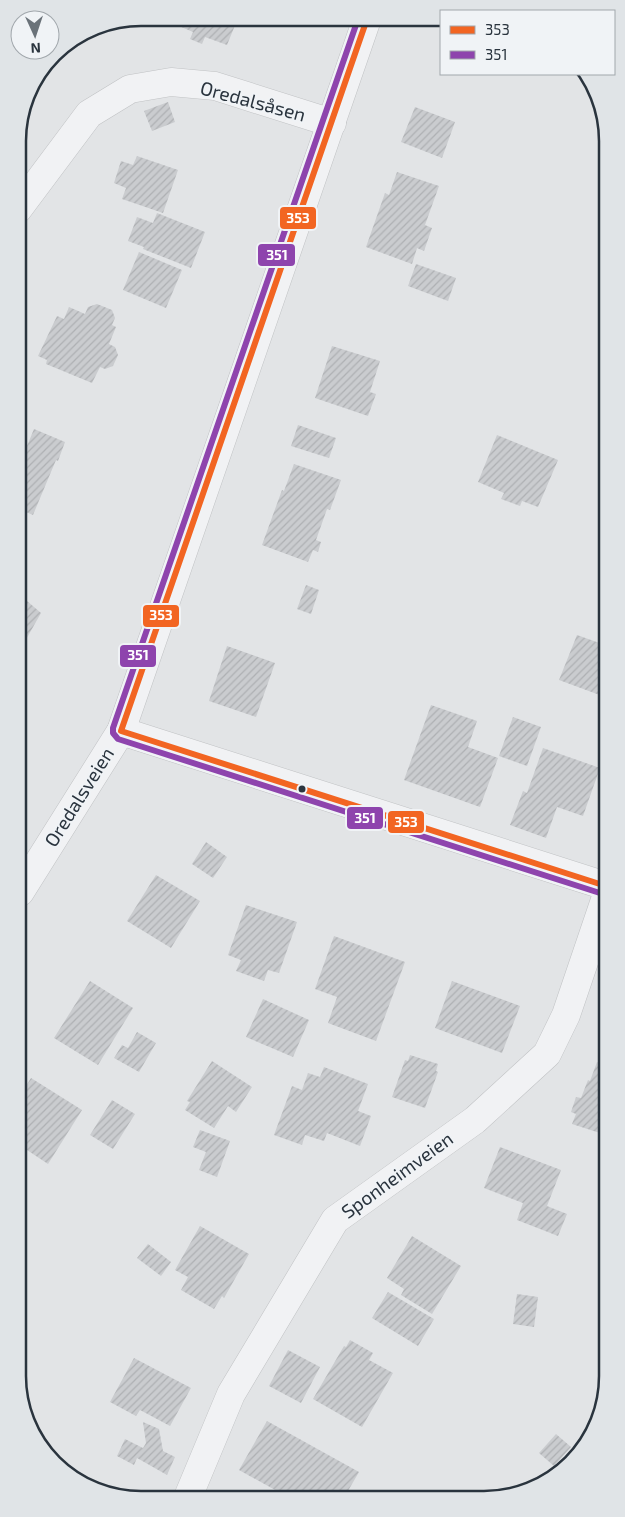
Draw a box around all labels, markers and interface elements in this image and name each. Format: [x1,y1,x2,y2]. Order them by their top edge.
north arrow [10,10,60,60]
legend [440,10,615,75]
text: 353 [485,20,510,38]
text: N [30,40,41,57]
text: 351 [485,45,507,63]
street label: Oredalsåsen [198,75,308,126]
line badge: 353 [279,206,317,230]
text: 353 [286,209,310,226]
line badge: 351 [257,243,296,267]
text: 351 [266,246,288,263]
line badge: 353 [142,604,180,628]
text: 353 [149,606,173,623]
line badge: 351 [119,644,157,668]
text: 351 [127,646,149,663]
street label: Oredalsveien [39,743,118,851]
unlabelled marker [297,784,307,794]
line badge: 351 [346,806,384,830]
text: 351 [354,809,376,826]
line badge: 353 [387,810,425,834]
text: 353 [394,813,418,830]
street label: Sponheimveien [336,1126,457,1223]

